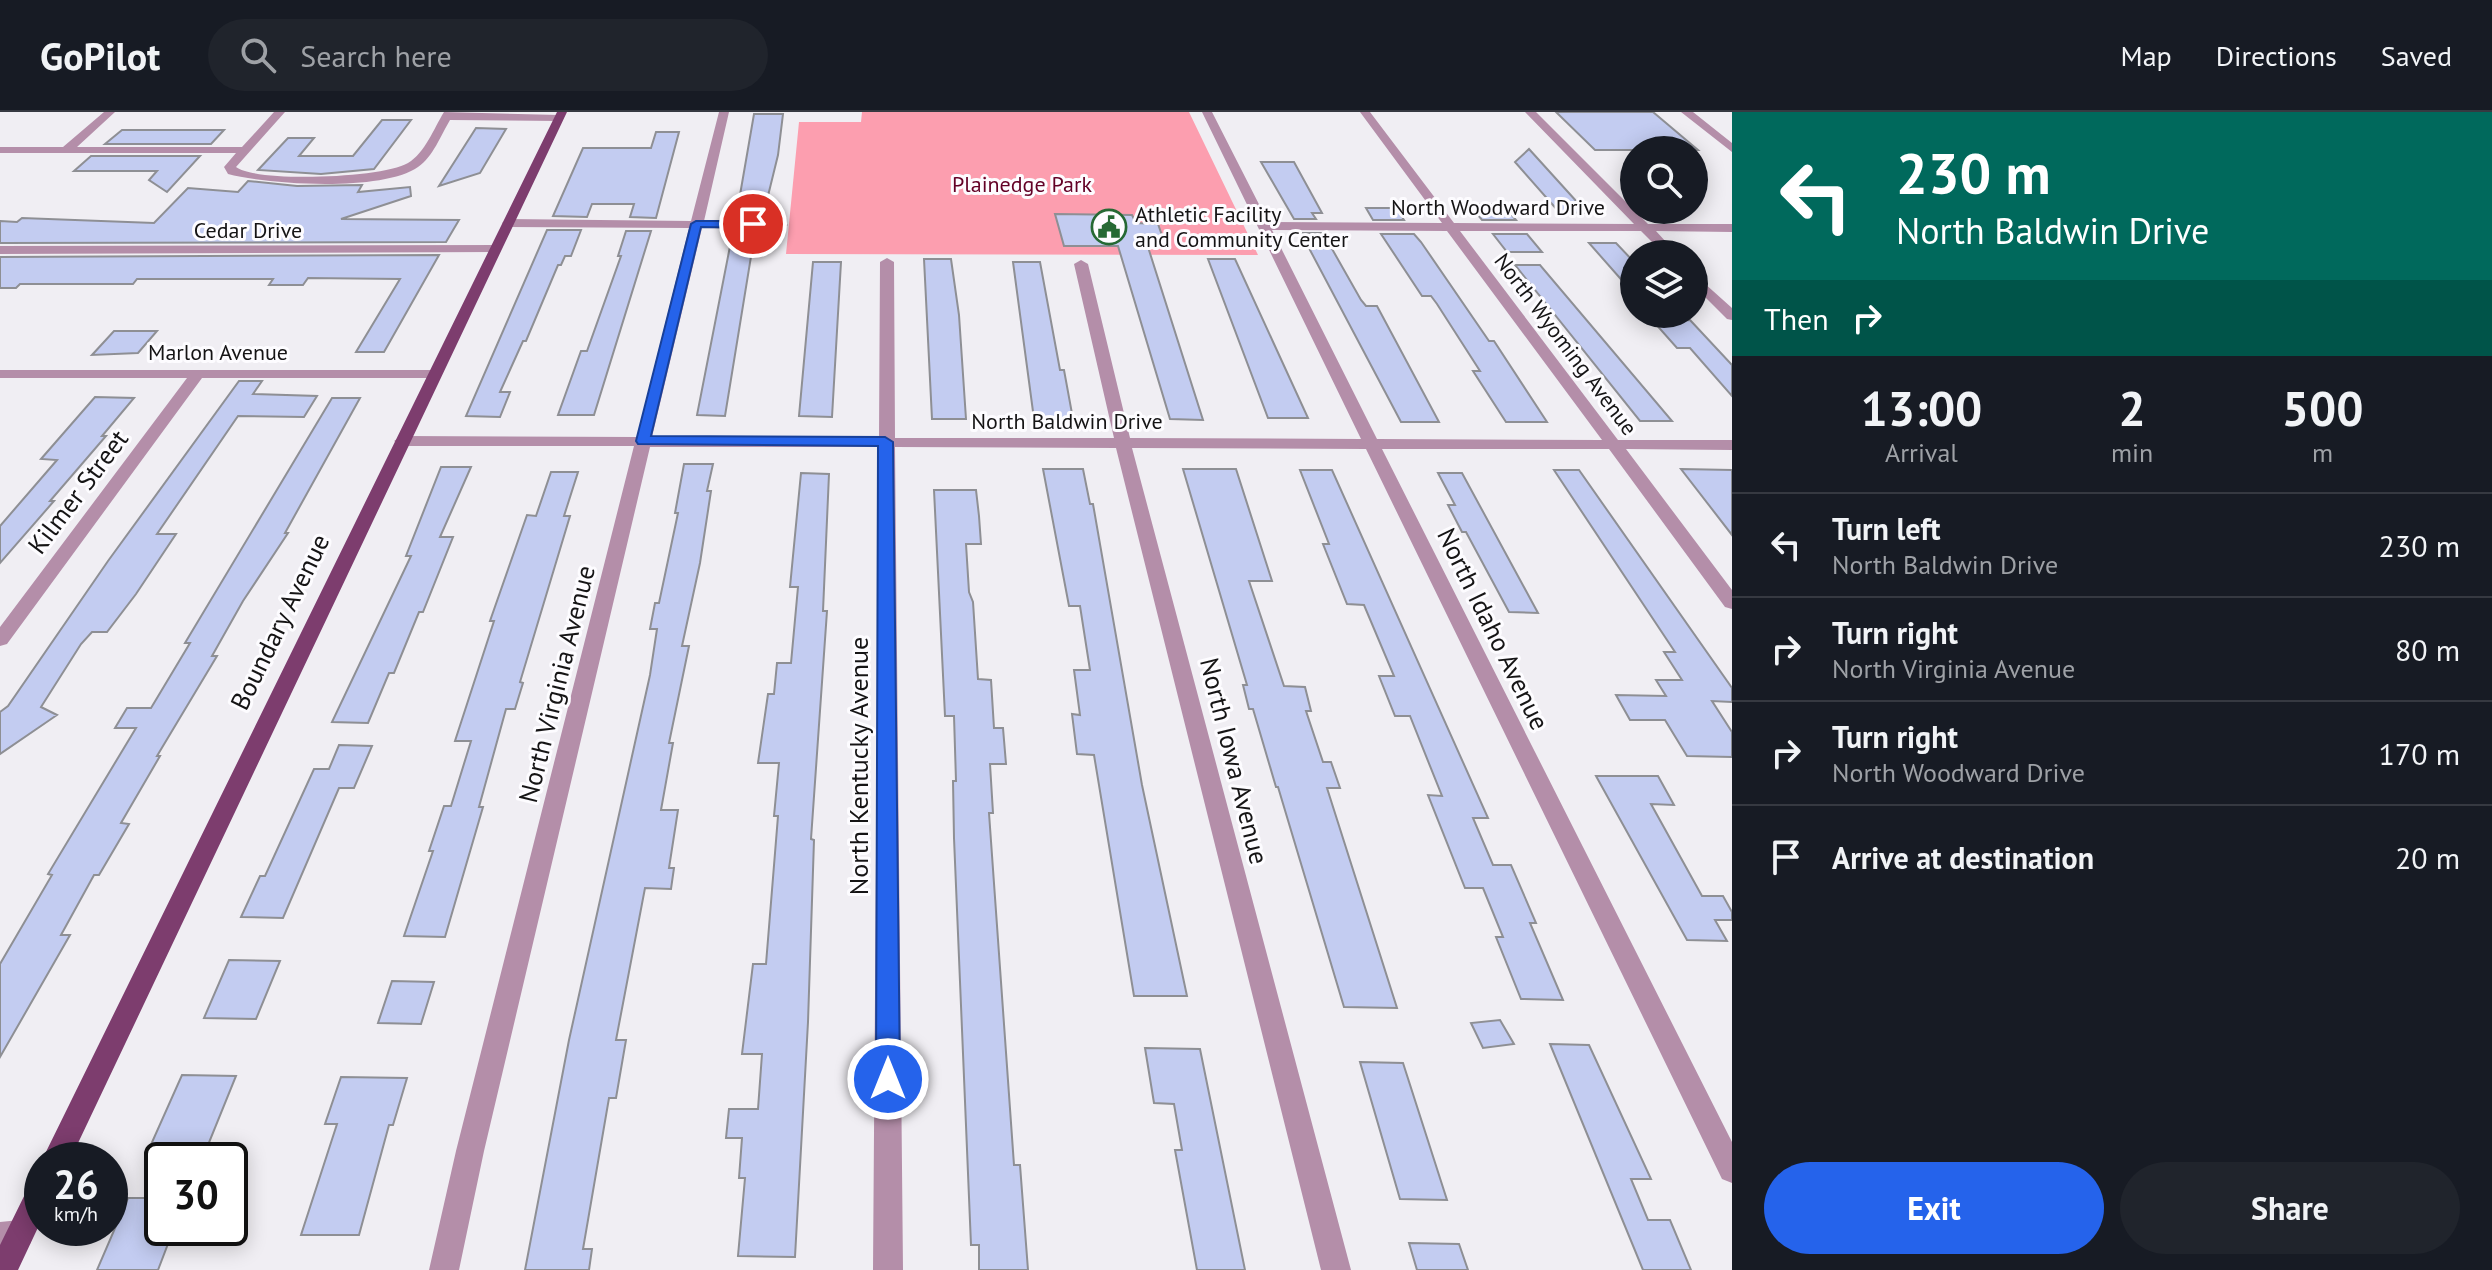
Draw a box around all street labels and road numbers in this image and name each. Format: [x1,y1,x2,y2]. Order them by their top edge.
street label: North Woodward Drive [1391,193,1605,221]
street label: Cedar Drive [194,216,302,244]
street label: North Wyoming Avenue [1488,247,1644,441]
street label: Marlon Avenue [148,338,288,366]
street label: North Baldwin Drive [971,407,1163,435]
street label: Kilmer Street [20,423,135,560]
street label: North Idaho Avenue [1430,522,1557,735]
street label: Boundary Avenue [223,528,336,715]
street label: North Virginia Avenue [511,562,602,806]
street label: North Kentucky Avenue [842,637,875,895]
street label: North Iowa Avenue [1193,654,1276,868]

